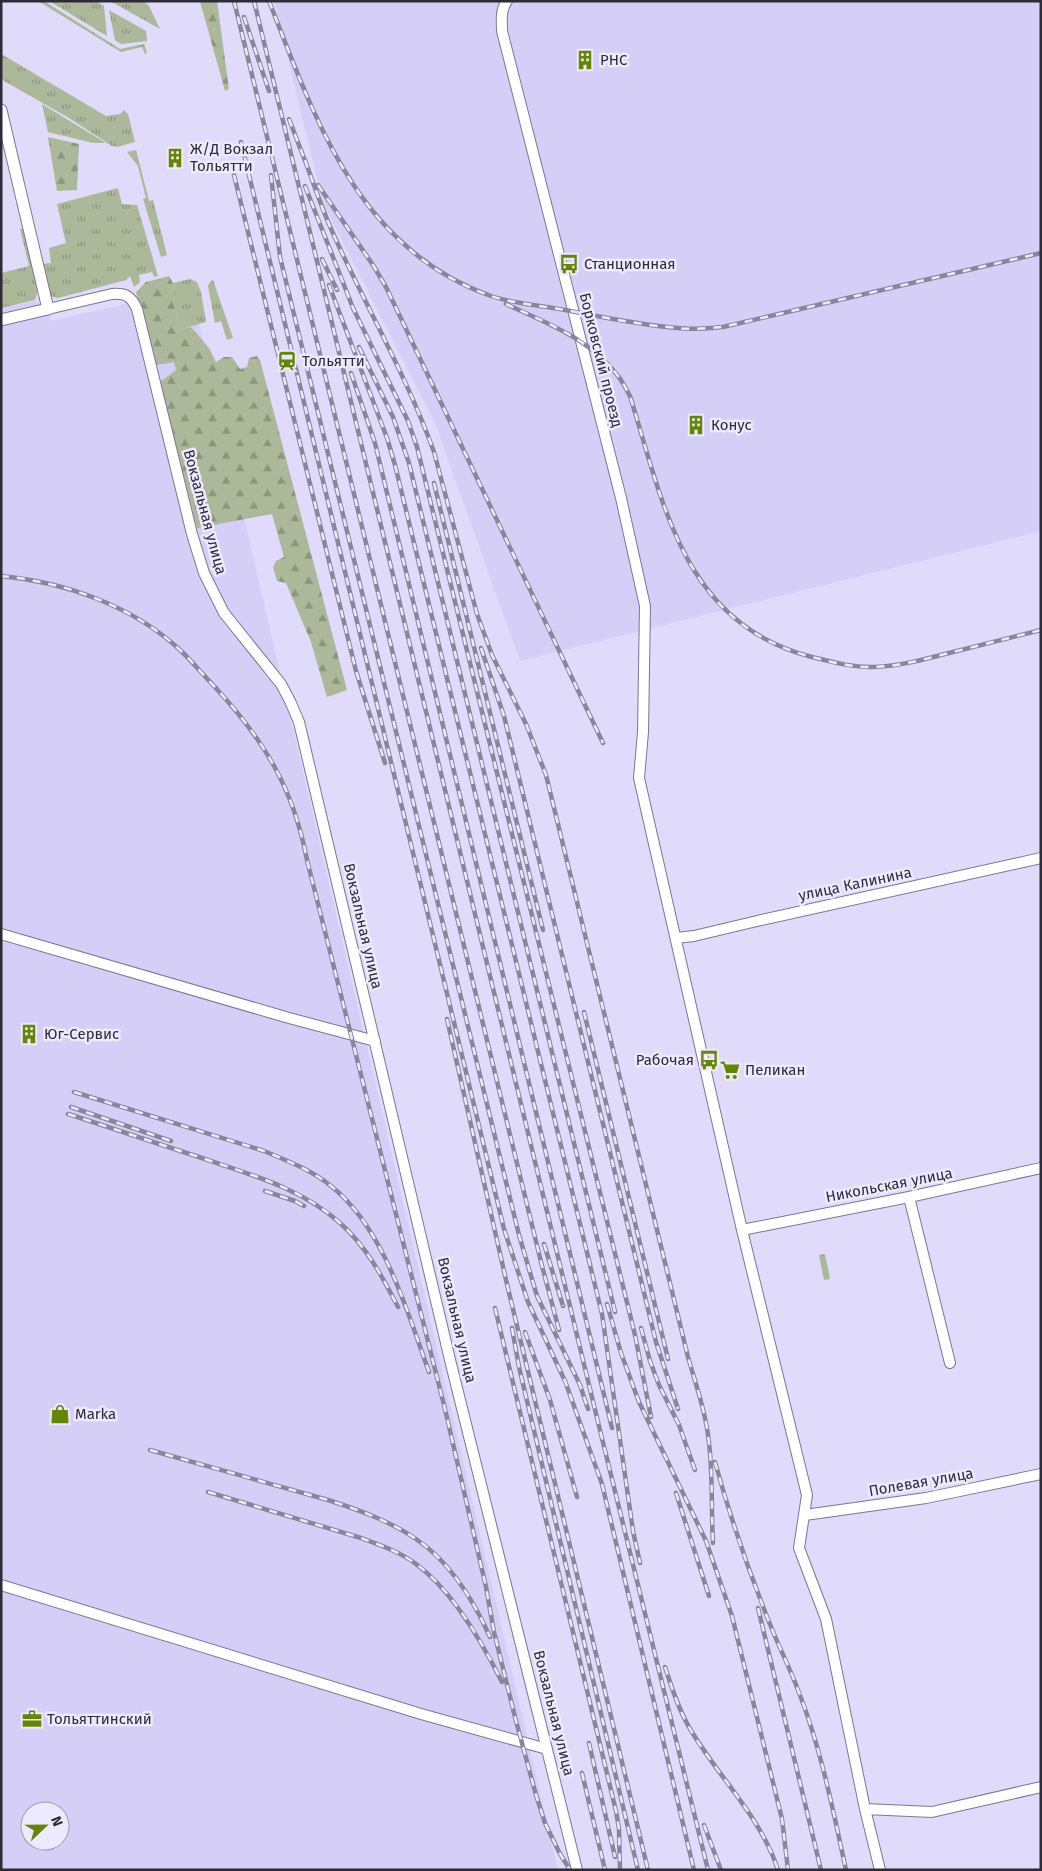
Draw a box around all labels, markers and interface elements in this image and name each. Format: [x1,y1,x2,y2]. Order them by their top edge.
building icon: РНС [574,49,596,71]
place label: РНС [600,51,628,69]
place label: Ж/Д Вокзал Тольятти [190,140,273,175]
building icon: Ж/Д Вокзал Тольятти [164,147,186,169]
bus stop icon: Станционная [558,253,580,275]
place label: Станционная [584,255,676,273]
street label: Борковский проезд [576,291,626,429]
station icon: Тольятти [276,350,298,372]
place label: Тольятти [302,352,365,370]
building icon: Конус [685,414,707,436]
place label: Конус [711,416,752,434]
street label: Вокзальная улица [180,448,230,576]
street label: Вокзальная улица [340,861,386,991]
street label: улица Калинина [797,863,913,905]
building icon: Юг-Сервис [18,1023,40,1045]
place label: Юг-Сервис [44,1025,119,1043]
bus stop icon: Рабочая [698,1049,720,1071]
place label: Рабочая [636,1051,694,1069]
supermarket icon: Пеликан [719,1059,741,1081]
place label: Пеликан [745,1061,805,1079]
street label: Никольская улица [824,1164,954,1206]
street label: Вокзальная улица [434,1255,480,1385]
shop icon: Marka [49,1403,71,1425]
place label: Marka [75,1405,116,1423]
street label: Полевая улица [867,1464,975,1500]
street label: Вокзальная улица [530,1648,578,1778]
office icon: Тольяттинский [21,1708,43,1730]
place label: Тольяттинский [47,1710,152,1728]
north arrow [20,1801,70,1851]
text: N [47,1814,66,1829]

